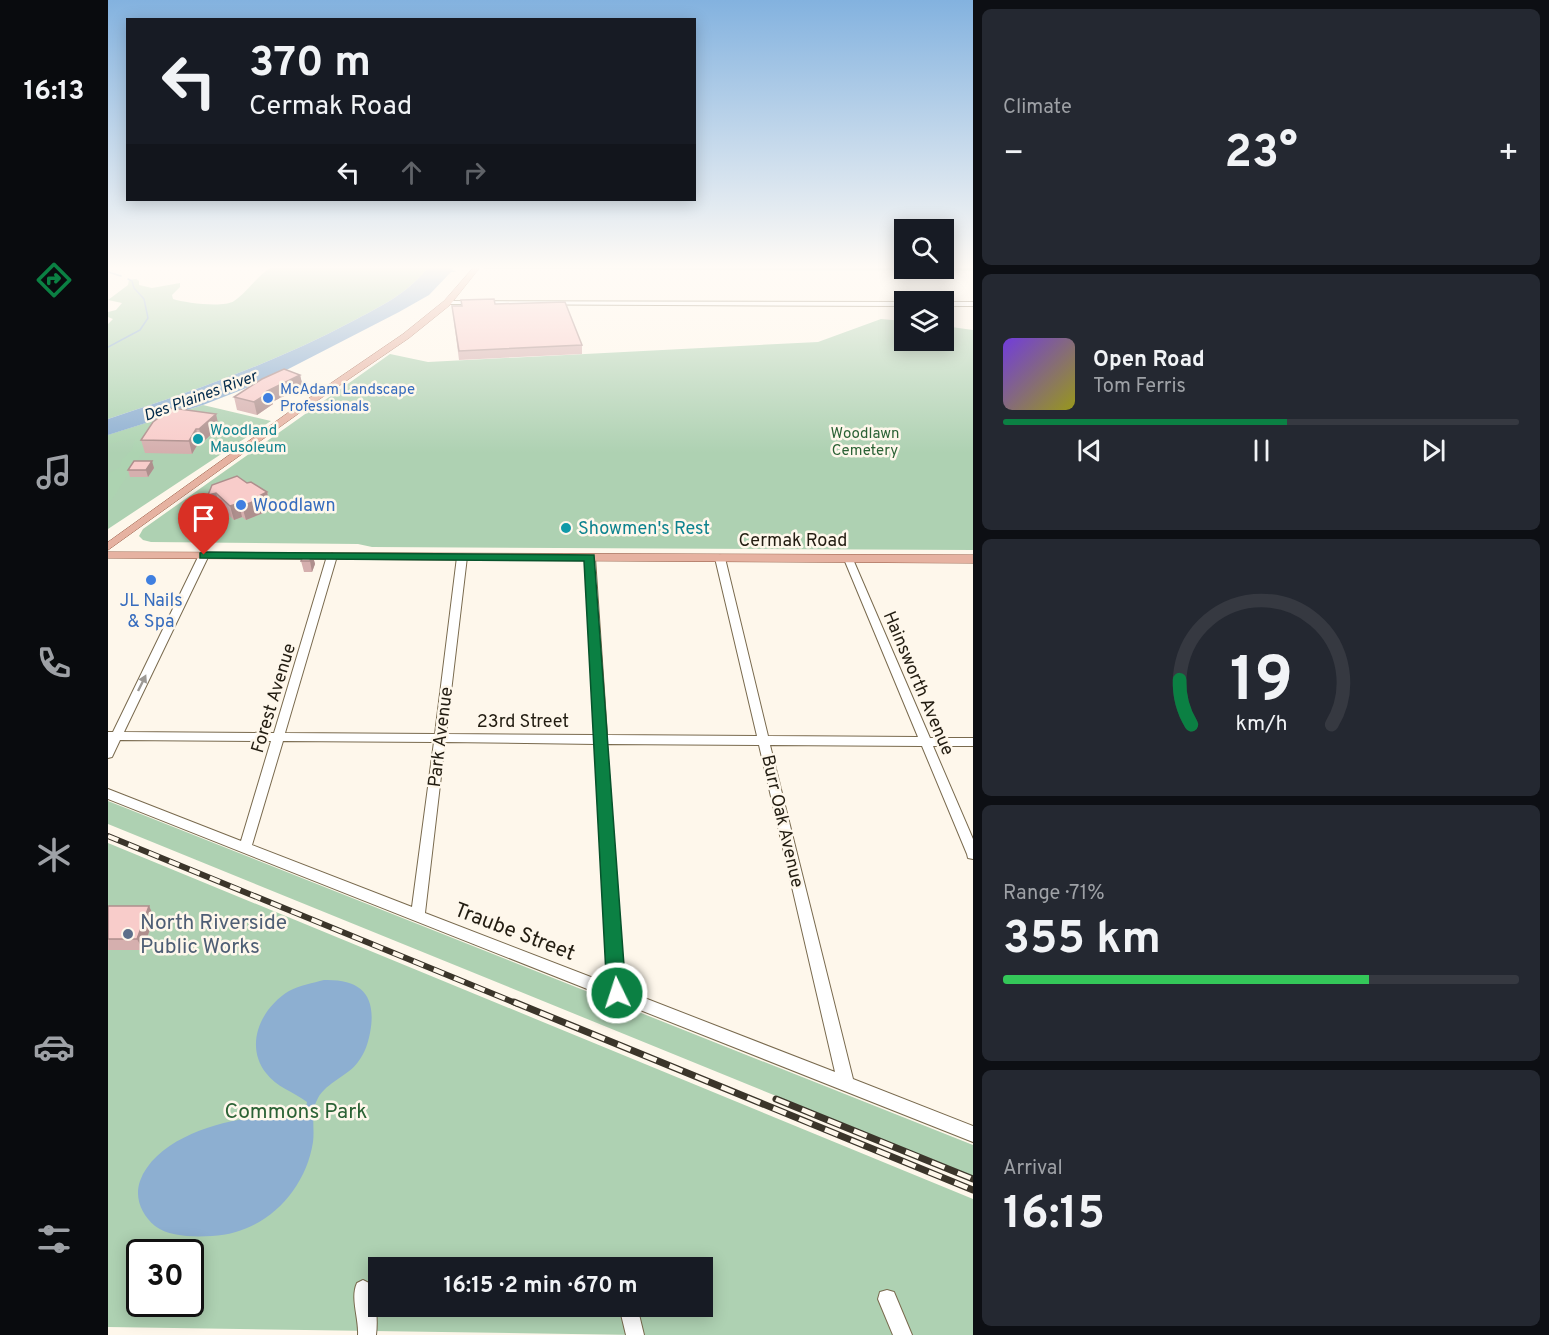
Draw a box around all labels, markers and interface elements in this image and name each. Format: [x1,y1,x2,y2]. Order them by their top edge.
text: 370 m [249,38,371,91]
icon: left [150,42,228,120]
text: 16:13 [24,75,84,109]
text: Cermak Road [249,90,412,124]
text: Climate [1003,95,1072,121]
text: 23° [1224,126,1298,183]
text: − [1003,134,1024,176]
text: + [1498,134,1519,176]
icon: left [332,156,365,189]
icon: ahead [395,156,428,189]
icon: right [458,156,491,189]
map controls [894,219,954,351]
button: search [894,219,954,279]
icon: directions [33,259,75,301]
button: layers [894,291,954,351]
text: Open Road [1093,347,1205,374]
water label: Des Plaines River [141,366,262,427]
text: Tom Ferris [1093,374,1186,400]
place label: McAdam Landscape Professionals [280,381,415,417]
marker: McAdam Landscape Professionals [261,391,275,405]
place label: Woodland Mausoleum [210,422,286,458]
park label: Woodlawn Cemetery [831,425,899,461]
marker: Woodland Mausoleum [191,432,205,446]
icon: previous [1073,434,1106,467]
icon: pause [1245,434,1278,467]
icon: next [1417,434,1450,467]
icon: music [33,451,75,493]
pin [178,493,229,555]
place label: Woodlawn [253,495,336,518]
marker: Woodlawn [234,498,248,512]
icon: arrive [187,502,220,535]
place label: Showmen's Rest [578,518,710,541]
marker: Showmen's Rest [559,521,573,535]
street label: Cermak Road [739,530,847,553]
marker: JL Nails & Spa [144,573,158,587]
place label: JL Nails & Spa [119,590,183,634]
street label: Hainsworth Avenue [877,608,958,759]
street label: Forest Avenue [247,641,302,756]
icon: phone [33,642,75,684]
text: 19 [1229,644,1293,723]
one-way arrow [138,675,147,692]
street label: Park Avenue [424,686,459,789]
street label: 23rd Street [477,711,569,734]
text: km/h [1235,711,1287,738]
street label: Burr Oak Avenue [755,753,808,890]
icon: climate [33,834,75,876]
text: Range · 71% [1003,881,1105,907]
street label: Traube Street [450,897,579,968]
place label: North Riverside Public Works [140,910,287,961]
text: 355 km [1003,912,1161,969]
marker: North Riverside Public Works [121,927,135,941]
position arrow [585,961,649,1025]
icon: car [33,1026,75,1068]
park label: Commons Park [224,1099,368,1126]
text: Arrival [1003,1156,1063,1182]
text: 16:15 [1003,1187,1105,1244]
icon: filters [33,1218,75,1260]
speed limit sign: 30 [126,1239,204,1317]
text: 16:15 · 2 min · 670 m [444,1273,638,1300]

